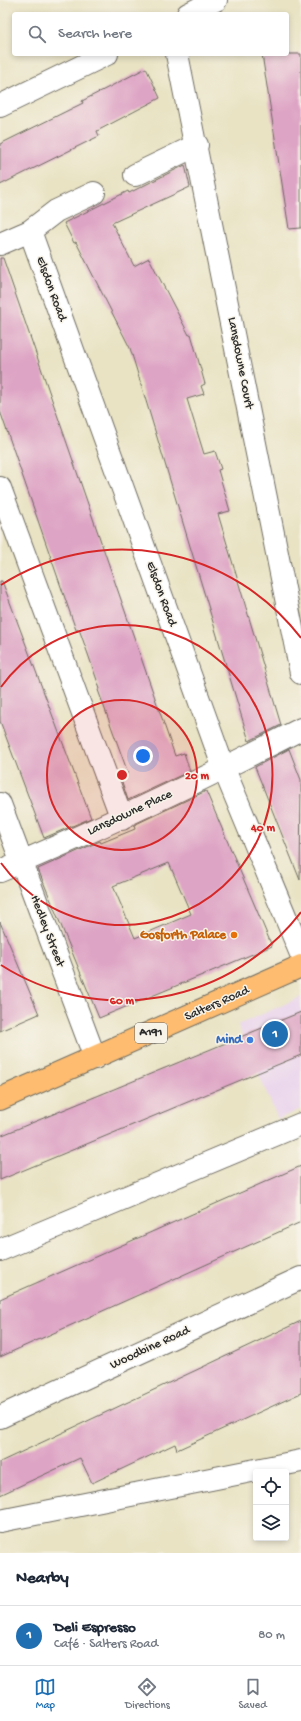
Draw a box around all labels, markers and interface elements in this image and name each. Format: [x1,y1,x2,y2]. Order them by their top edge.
search box [12,12,289,56]
icon: search [26,23,48,45]
text: Search here [58,25,132,43]
street label: Elsdon Road [32,255,70,325]
street label: Lansdowne Court [224,316,257,412]
street label: Elsdon Road [142,560,180,630]
your location [133,746,153,766]
centre of rings [115,768,129,782]
text: 20 m [185,770,210,784]
street label: Lansdowne Place [85,787,175,839]
text: 40 m [250,822,275,836]
street label: Hedley Street [26,893,68,970]
place label: Gosforth Palace [140,927,227,943]
marker: Gosforth Palace [229,930,239,940]
street label: Salters Road [182,983,253,1025]
text: 60 m [110,995,135,1009]
pin: 1 [262,1019,288,1049]
road number: A191 [135,1023,167,1043]
place label: Mind [216,1033,243,1048]
marker: Mind [245,1035,255,1045]
street label: Woodbine Road [108,1322,193,1373]
map controls [253,1469,289,1541]
button: locate [253,1469,289,1505]
button: layers [253,1505,289,1541]
text: Nearby [16,1569,69,1589]
text: Deli Espresso [54,1619,136,1637]
text: 1 [26,1628,32,1643]
text: 80 m [258,1628,285,1643]
text: Café · Salters Road [54,1637,158,1652]
tab: Map [34,1676,56,1712]
tab: Directions [125,1676,170,1712]
tab: Saved [238,1676,267,1712]

